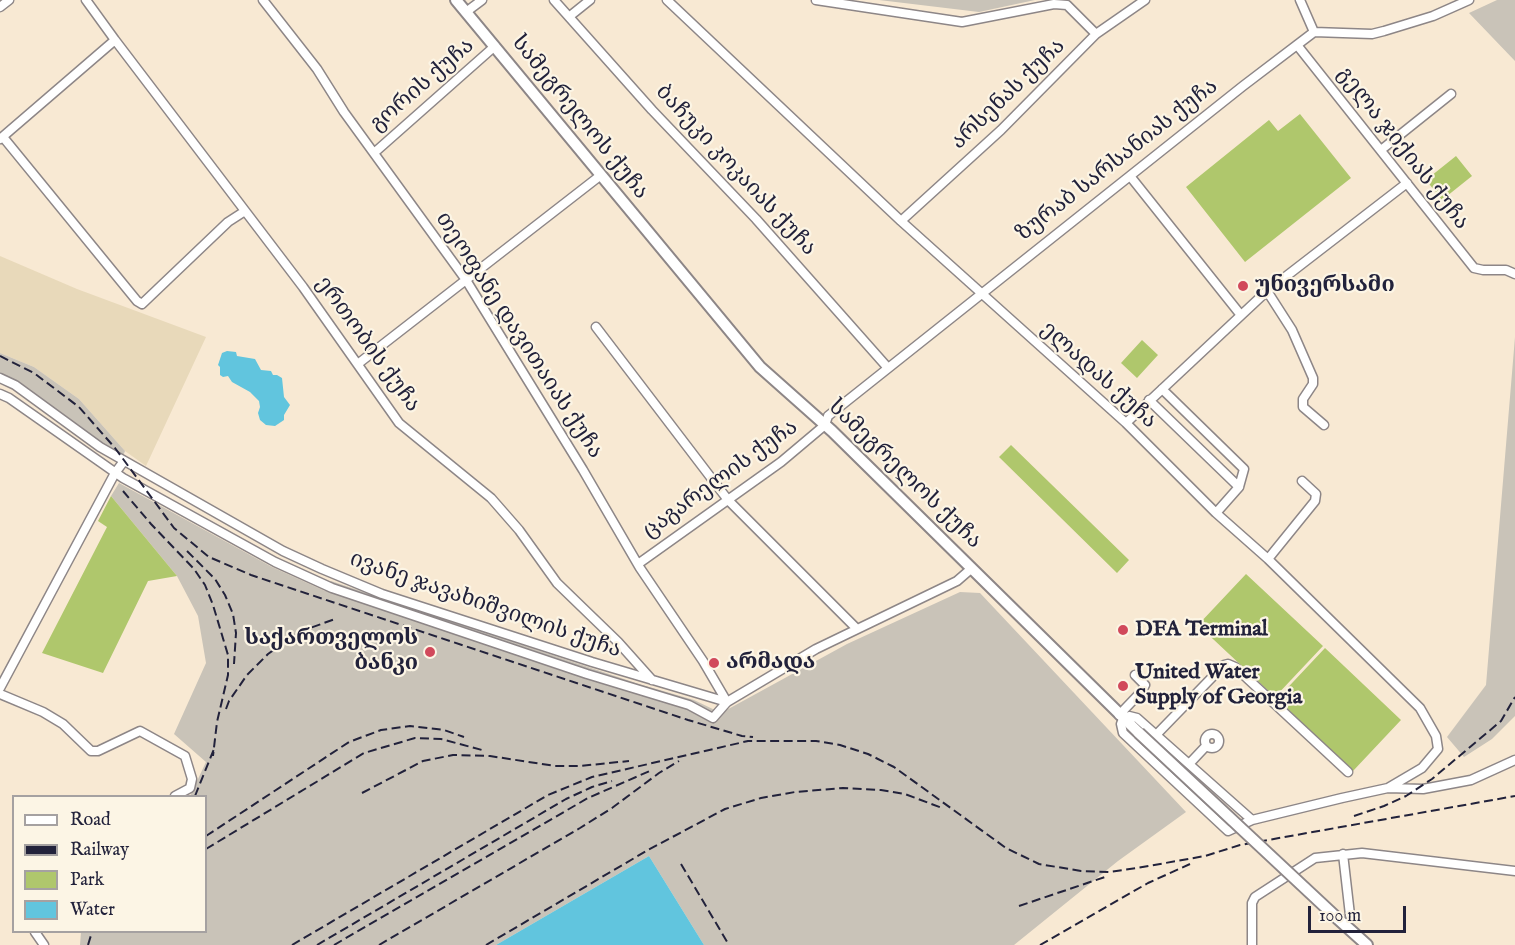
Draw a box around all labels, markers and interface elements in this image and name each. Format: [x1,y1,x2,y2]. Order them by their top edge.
street label: სამეგრელოს ქუჩა [505,31,653,205]
street label: გორის ქუჩა [366,34,480,138]
street label: არსენას ქუჩა [947,34,1071,156]
street label: გელა ჯიქიას ქუჩა [1330,62,1474,236]
street label: ზურაბ სარსანიას ქუჩა [1012,74,1224,248]
street label: ბაჩუკი კოკაიას ქუჩა [649,80,821,262]
street label: თეოფანე დავითაიას ქუჩა [428,208,608,464]
street label: ერთობის ქუჩა [309,272,425,418]
place label: უნივერსამი [1255,273,1395,299]
marker: უნივერსამი [1236,279,1250,293]
street label: ელადას ქუჩა [1035,317,1161,435]
street label: სამეგრელოს ქუჩა [822,395,986,555]
street label: ცაგარელის ქუჩა [638,415,804,545]
street label: ივანე ჯავახიშვილის ქუჩა [346,547,624,665]
place label: DFA Terminal [1135,617,1268,643]
marker: DFA Terminal [1116,623,1130,637]
place label: საქართველოს ბანკი [245,626,418,678]
marker: საქართველოს ბანკი [423,645,437,659]
place label: არმადა [726,650,815,676]
marker: არმადა [707,656,721,670]
place label: United Water Supply of Georgia [1135,660,1302,712]
marker: United Water Supply of Georgia [1116,679,1130,693]
legend [12,795,207,933]
text: Road [70,809,111,832]
text: Railway [70,839,129,862]
text: Park [70,869,104,892]
scale bar [1311,894,1408,932]
text: Water [70,899,115,922]
text: 100 m [1319,905,1361,928]

